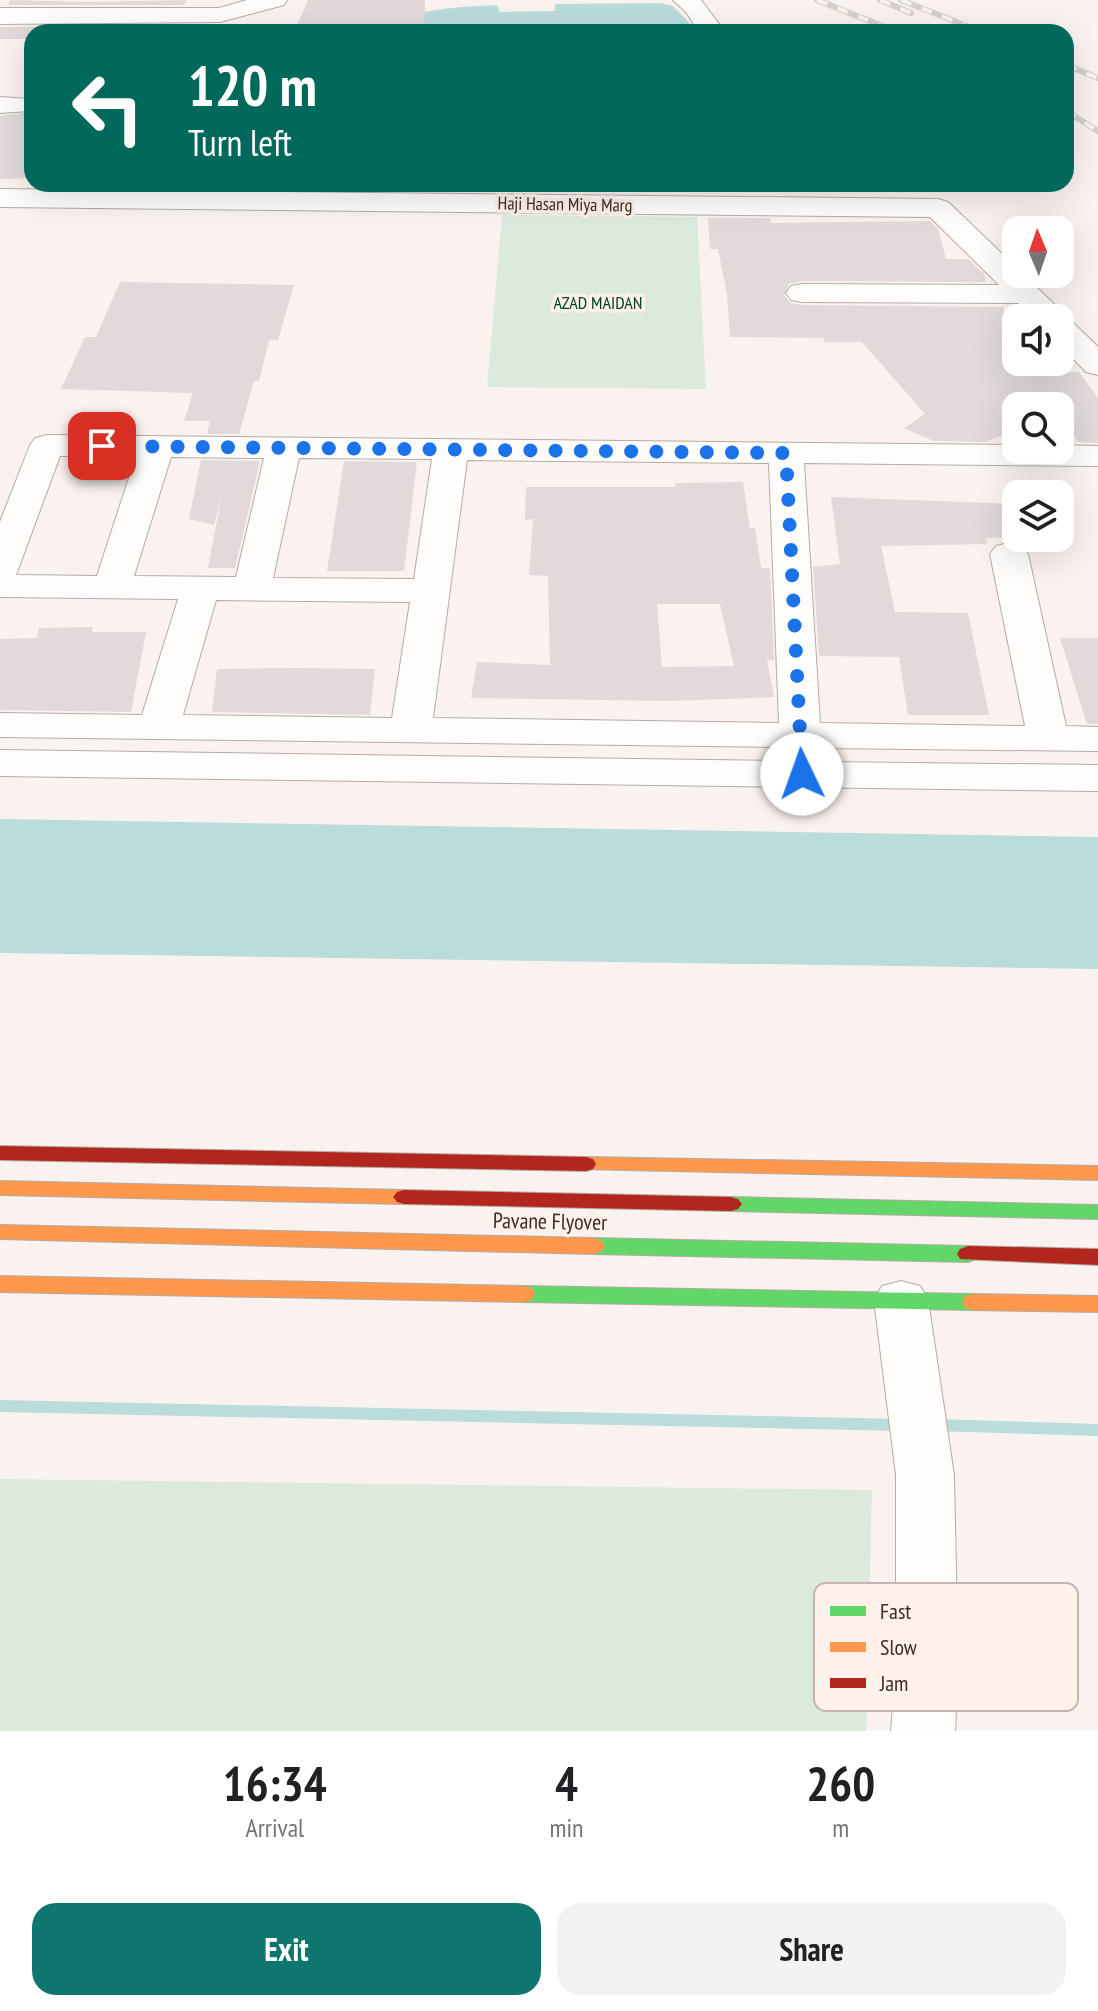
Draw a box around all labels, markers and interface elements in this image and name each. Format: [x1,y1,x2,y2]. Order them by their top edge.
text: 120 m [188,49,317,121]
icon: left [56,56,160,160]
text: Turn left [188,119,292,166]
street label: Haji Hasan Miya Marg [497,191,633,217]
north arrow [1002,216,1074,288]
map controls [1002,216,1074,552]
park label: AZAD MAIDAN [553,291,643,314]
button: sound [1002,304,1074,376]
button: search [1002,392,1074,464]
pin [68,412,136,480]
icon: arrive [80,424,124,468]
button: layers [1002,480,1074,552]
position arrow [760,732,844,816]
street label: Pavane Flyover [493,1206,607,1236]
legend [814,1583,1078,1711]
text: Fast [880,1597,911,1625]
text: Slow [880,1633,917,1661]
text: Jam [879,1669,908,1697]
text: 16:34 [223,1752,327,1814]
text: 4 [555,1752,578,1814]
text: 260 [806,1752,875,1814]
text: Arrival [245,1811,304,1844]
text: min [549,1811,583,1844]
text: m [832,1811,849,1844]
button: Exit [32,1903,541,1995]
button: Share [557,1903,1066,1995]

